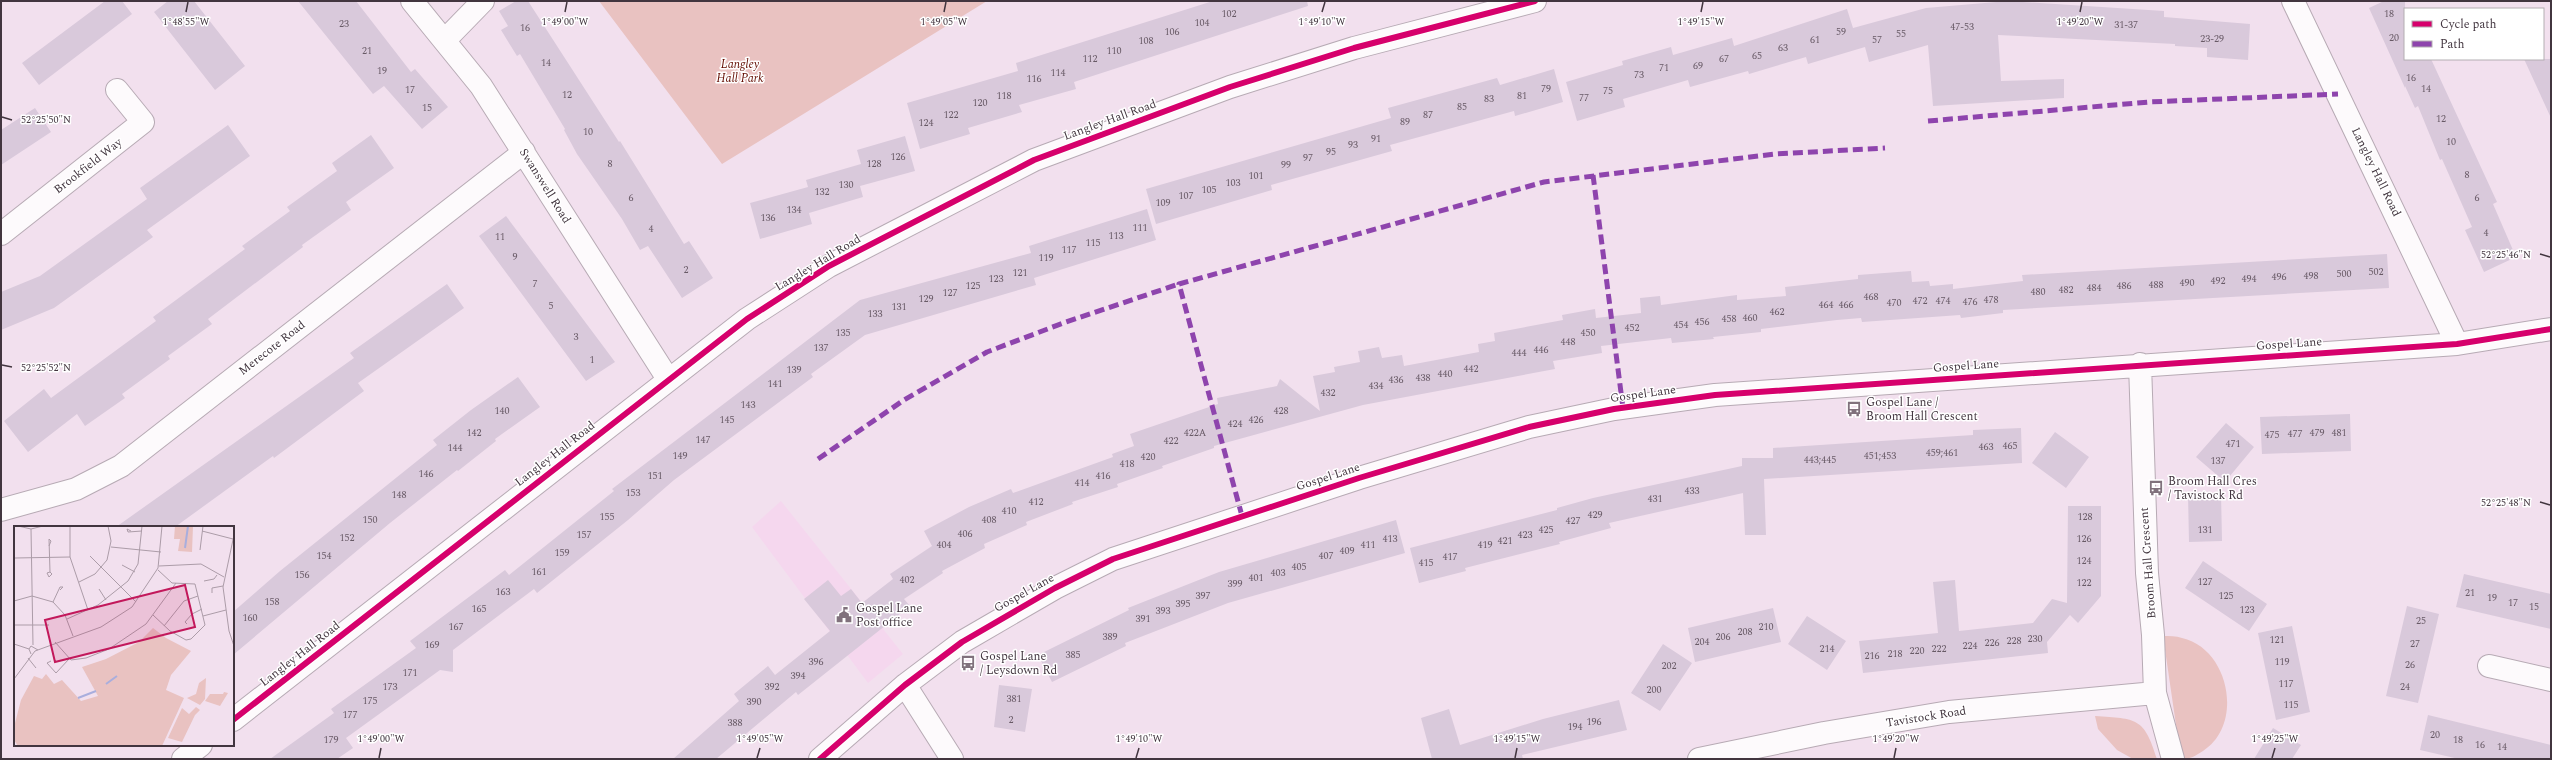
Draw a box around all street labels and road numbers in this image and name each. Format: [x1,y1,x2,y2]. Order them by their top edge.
street label: Langley Hall Road [1061,94,1159,146]
street label: Langley Hall Road [2346,124,2406,220]
street label: Brookfield Way [50,132,127,199]
street label: Swanswell Road [514,145,576,228]
street label: Langley Hall Road [771,230,865,296]
street label: Merecote Road [235,316,310,380]
street label: Gospel Lane [2255,332,2323,356]
street label: Gospel Lane [1932,354,2000,378]
street label: Gospel Lane [1609,380,1677,408]
street label: Langley Hall Road [511,416,600,492]
street label: Gospel Lane [1294,458,1363,496]
street label: Broom Hall Crescent [2135,507,2161,619]
street label: Gospel Lane [990,569,1058,617]
street label: Langley Hall Road [256,616,345,692]
street label: Tavistock Road [1884,701,1968,733]

